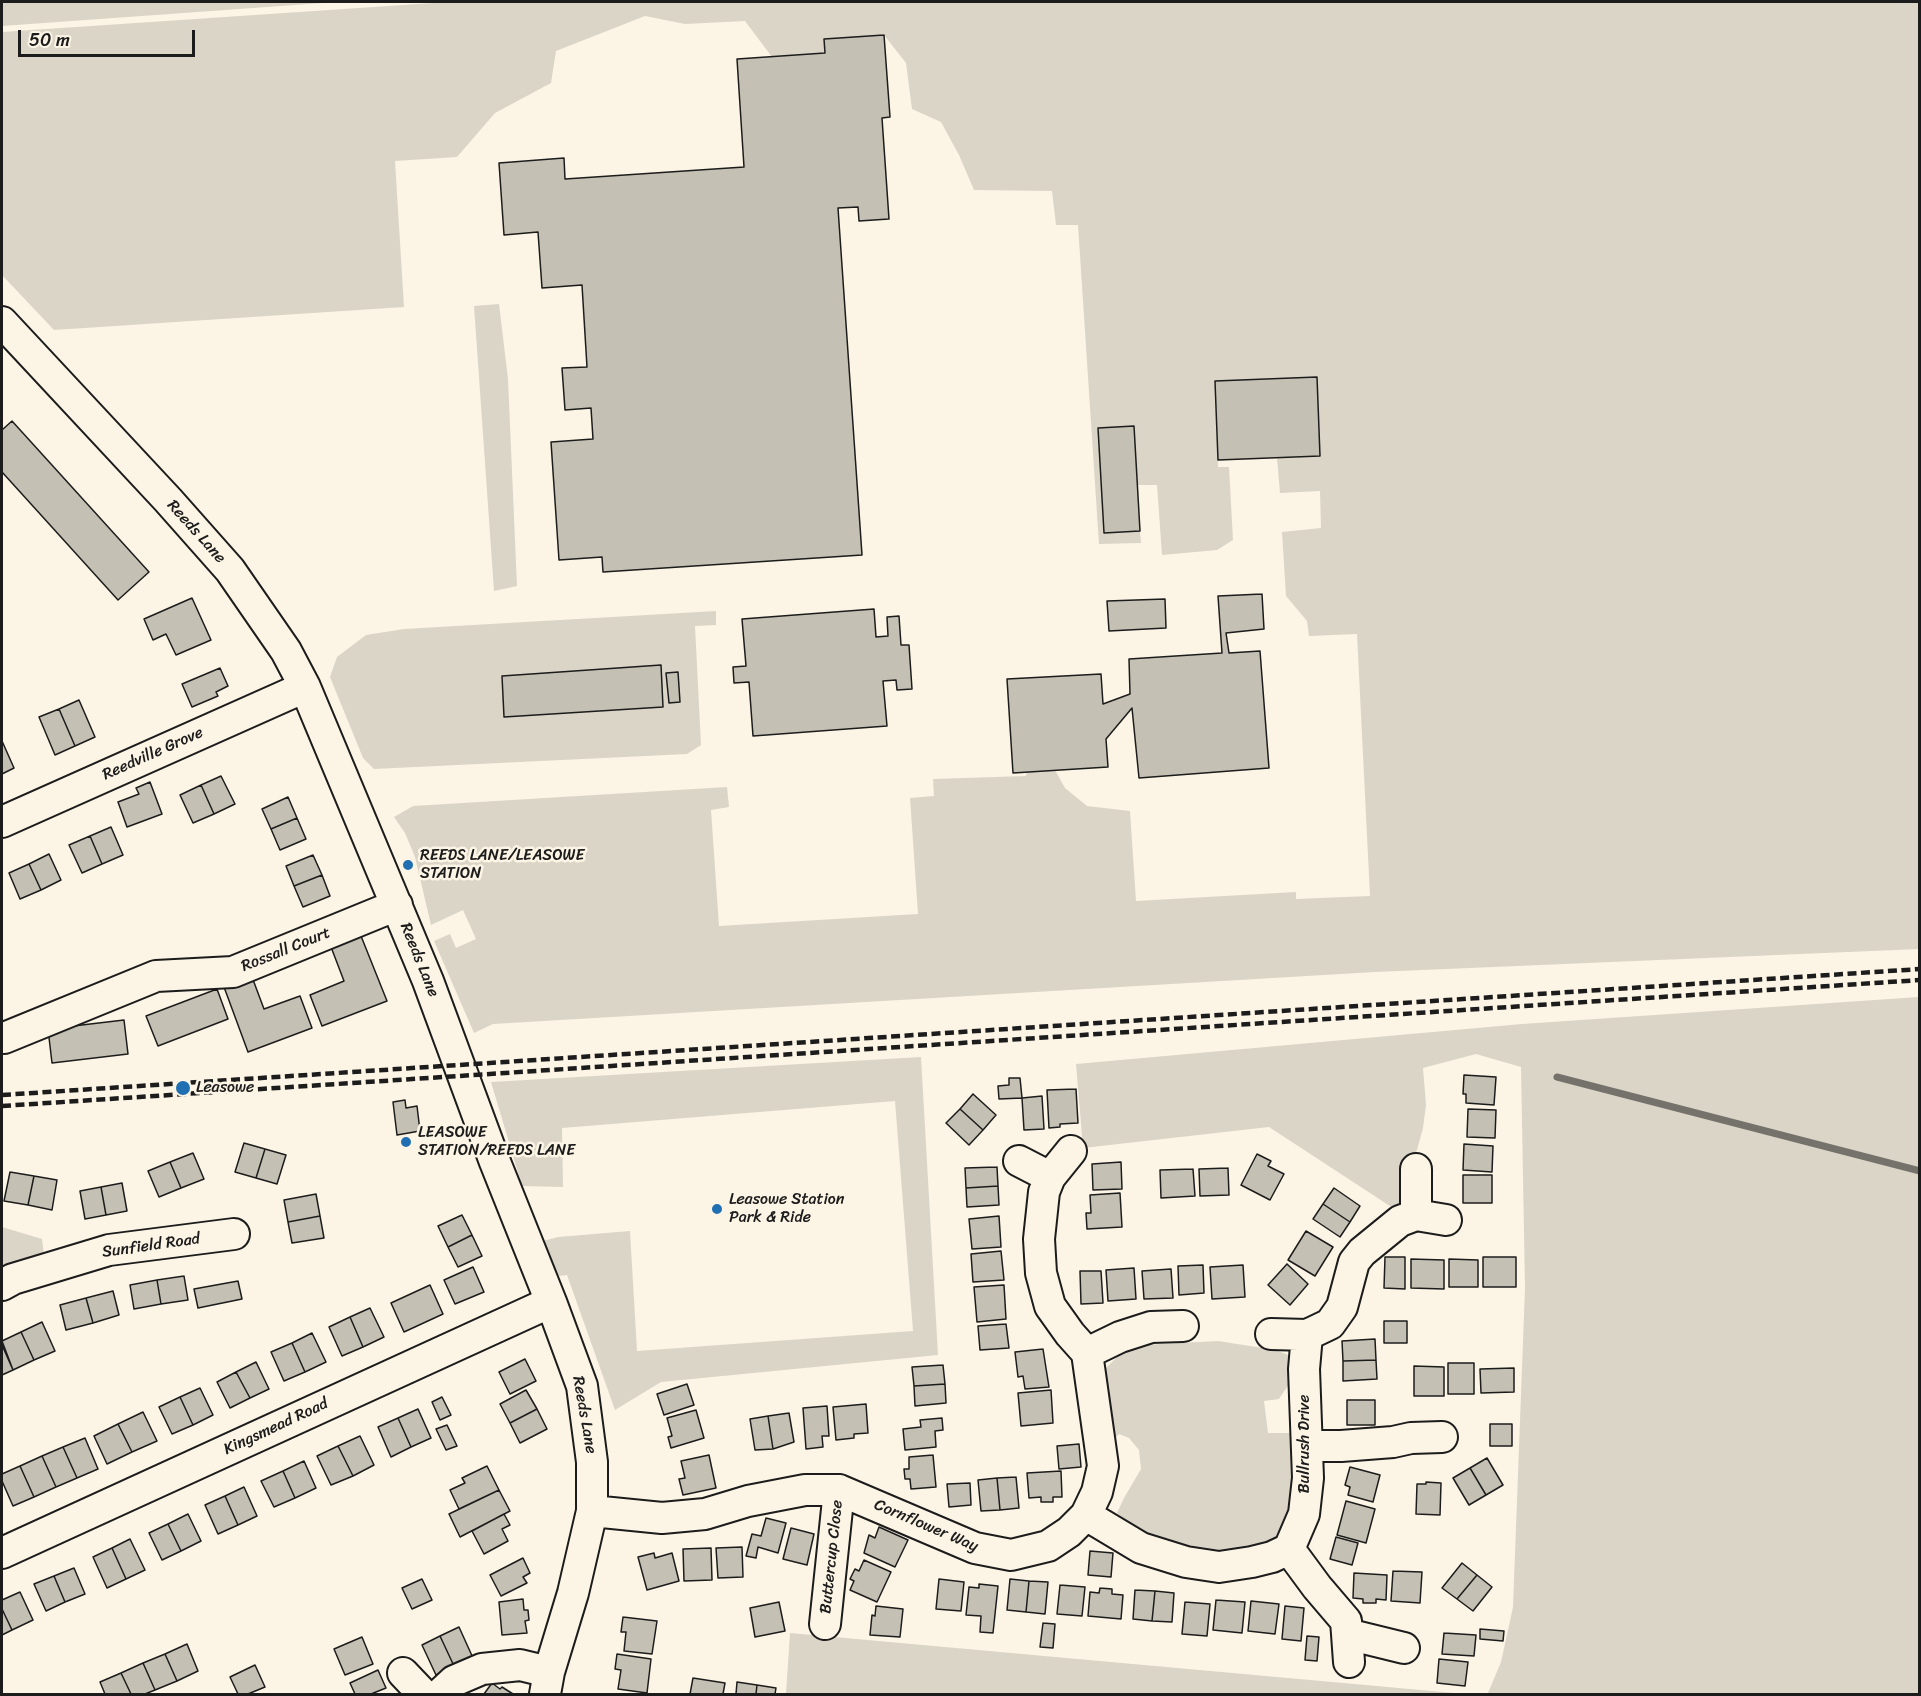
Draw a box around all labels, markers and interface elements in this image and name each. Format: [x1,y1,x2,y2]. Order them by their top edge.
scale bar [21,18,198,56]
text: 50 m [29,24,70,56]
street label: Reeds Lane [163,496,229,568]
street label: Reedville Grove [100,723,206,785]
place label: REEDS LANE/LEASOWE STATION [420,846,584,884]
marker: REEDS LANE/LEASOWE STATION [401,858,415,872]
street label: Reeds Lane [395,920,443,1000]
street label: Rossall Court [239,923,333,977]
place label: Leasowe [196,1078,254,1098]
marker: Leasowe [174,1079,192,1097]
place label: LEASOWE STATION/REEDS LANE [418,1123,575,1161]
marker: LEASOWE STATION/REEDS LANE [399,1135,413,1149]
place label: Leasowe Station Park & Ride [729,1190,844,1228]
marker: Leasowe Station Park & Ride [710,1202,724,1216]
street label: Sunfield Road [101,1230,201,1262]
street label: Reeds Lane [568,1375,600,1455]
street label: Kingsmead Road [221,1394,331,1460]
street label: Bullrush Drive [1295,1394,1315,1494]
street label: Cornflower Way [871,1495,981,1557]
street label: Buttercup Close [816,1499,848,1615]

